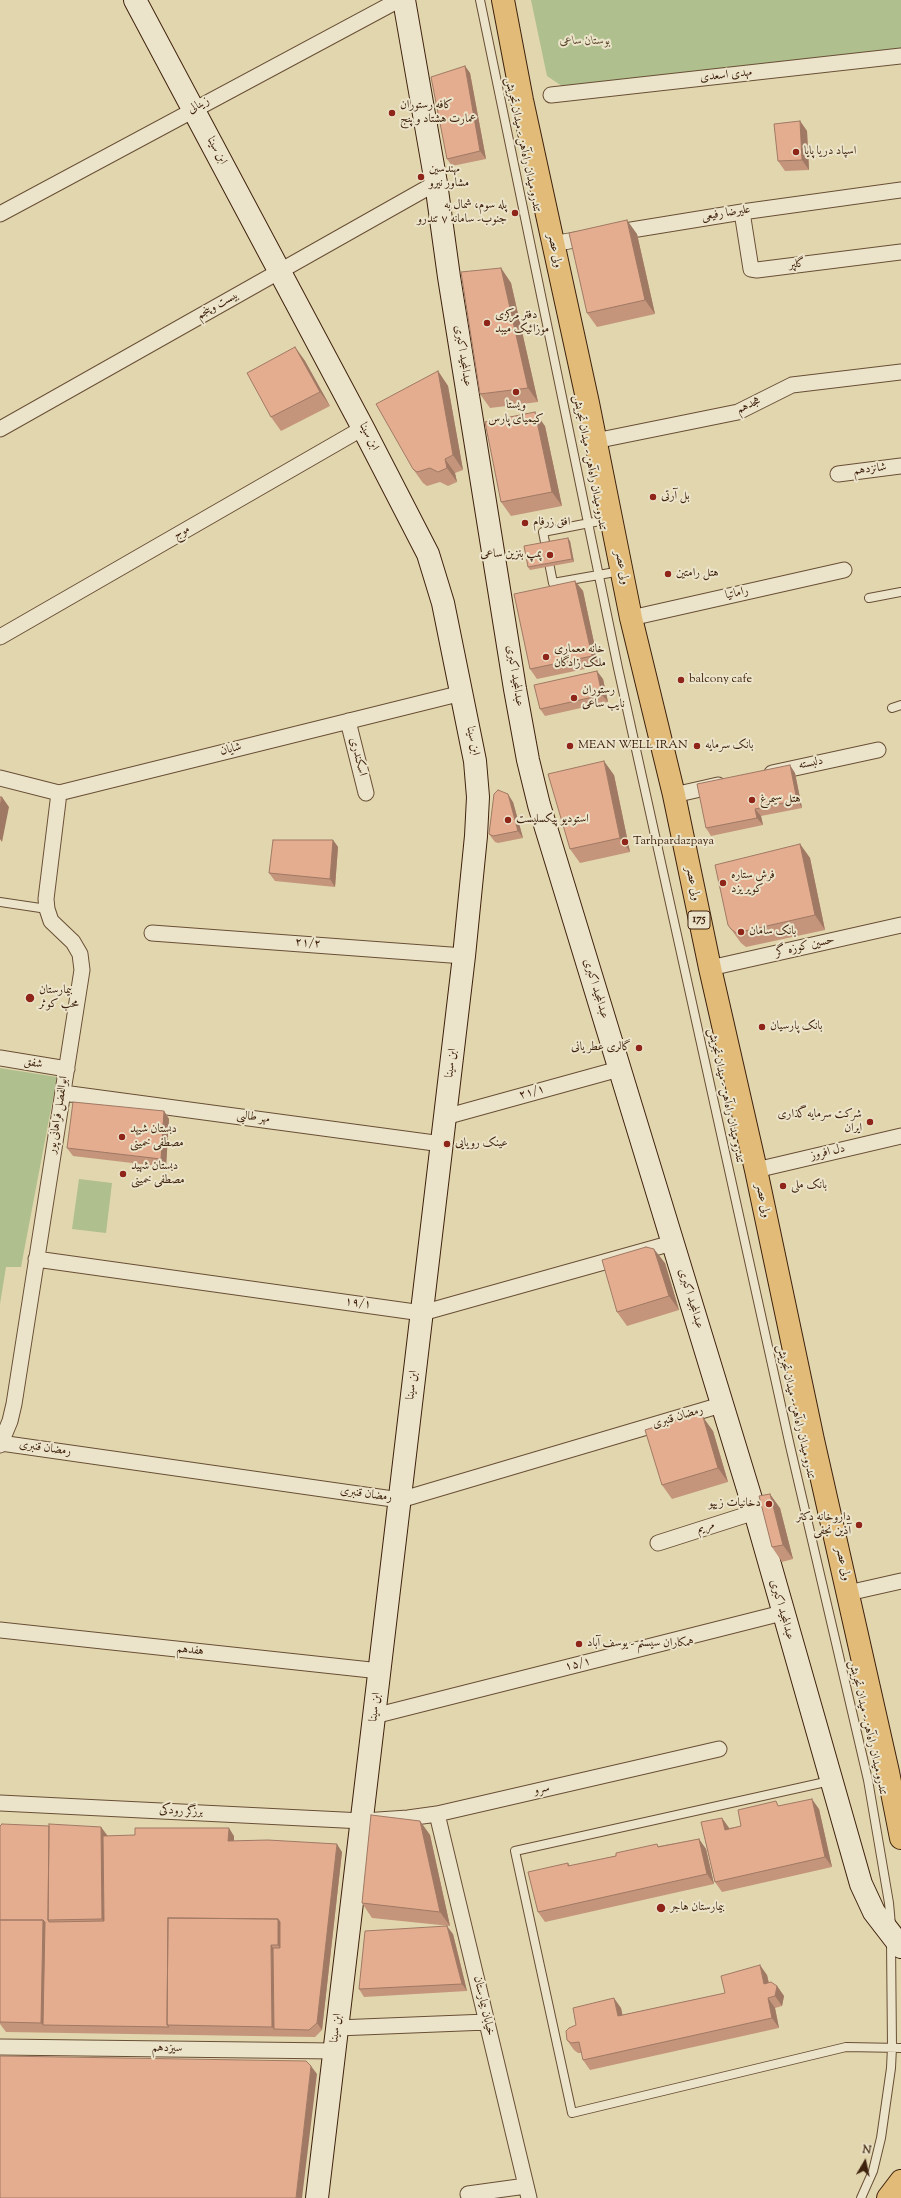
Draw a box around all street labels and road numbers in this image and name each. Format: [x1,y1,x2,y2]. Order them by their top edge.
street label: مهدی اسعدی [699,66,753,86]
street label: تندرو میدان راه‌آهن - میدان تجریش [501,76,543,214]
street label: زینالی [186,94,212,118]
street label: ابن سینا [203,135,229,167]
street label: علیرضا رفیعی [701,203,751,225]
street label: ولی عصر [543,233,565,269]
street label: گلپر [788,257,806,273]
street label: بیست وپنجم [194,289,242,323]
street label: عبدالمجید اکبری [450,324,474,388]
street label: تندرو میدان راه‌آهن - میدان تجریش [569,394,609,532]
street label: هجدهم [735,394,763,418]
street label: ابن سینا [355,421,381,453]
street label: شانزدهم [853,461,887,479]
street label: موج [171,523,193,543]
street label: ولی عصر [611,550,631,586]
street label: راماتیا [724,584,750,604]
street label: عبدالمجید اکبری [502,644,526,708]
street label: ابن سینا [462,725,482,757]
street label: اسکندری [345,736,369,778]
street label: شایان [219,740,243,760]
street label: دلبسته [797,754,825,774]
street label: ولی عصر [681,866,703,902]
road number: 175 [688,911,710,929]
street label: حسین کوزه گر [774,933,836,961]
street label: ۲۱/۲ [295,936,321,952]
street label: عبدالمجید اکبری [579,957,611,1021]
street label: تندرو میدان راه‌آهن - میدان تجریش [704,1027,746,1165]
street label: ابن سینا [443,1047,461,1079]
street label: شفق [23,1055,43,1073]
street label: ابوالفضل فراهانی پور [46,1075,72,1155]
street label: ۲۱/۱ [517,1082,547,1104]
street label: مهر طالبی [235,1109,271,1127]
street label: دل افروز [809,1142,847,1164]
street label: ولی عصر [751,1183,773,1219]
street label: عبدالمجید اکبری [674,1267,706,1331]
street label: ۱۹/۱ [344,1295,372,1313]
street label: تندرو میدان راه‌آهن - میدان تجریش [773,1343,817,1481]
street label: ابن سینا [404,1369,422,1401]
street label: رمضان قنبری [651,1403,705,1433]
street label: رمضان قنبری [18,1438,72,1460]
street label: رمضان قنبری [339,1484,393,1506]
street label: مریم [695,1518,717,1538]
street label: ولی عصر [831,1546,853,1582]
street label: عبدالمجید اکبری [766,1578,796,1642]
street label: هفدهم [176,1642,204,1660]
street label: ۱۵/۱ [564,1655,592,1675]
street label: تندرو میدان راه‌آهن - میدان تجریش [845,1659,889,1797]
street label: ابن سینا [367,1691,385,1723]
street label: سرو [533,1781,551,1799]
street label: برزگر رودکی [159,1804,203,1820]
street label: خیابان بیمارستان [469,1975,497,2037]
street label: ابن سینا [328,2012,346,2044]
street label: سیزدهم [152,2042,182,2056]

